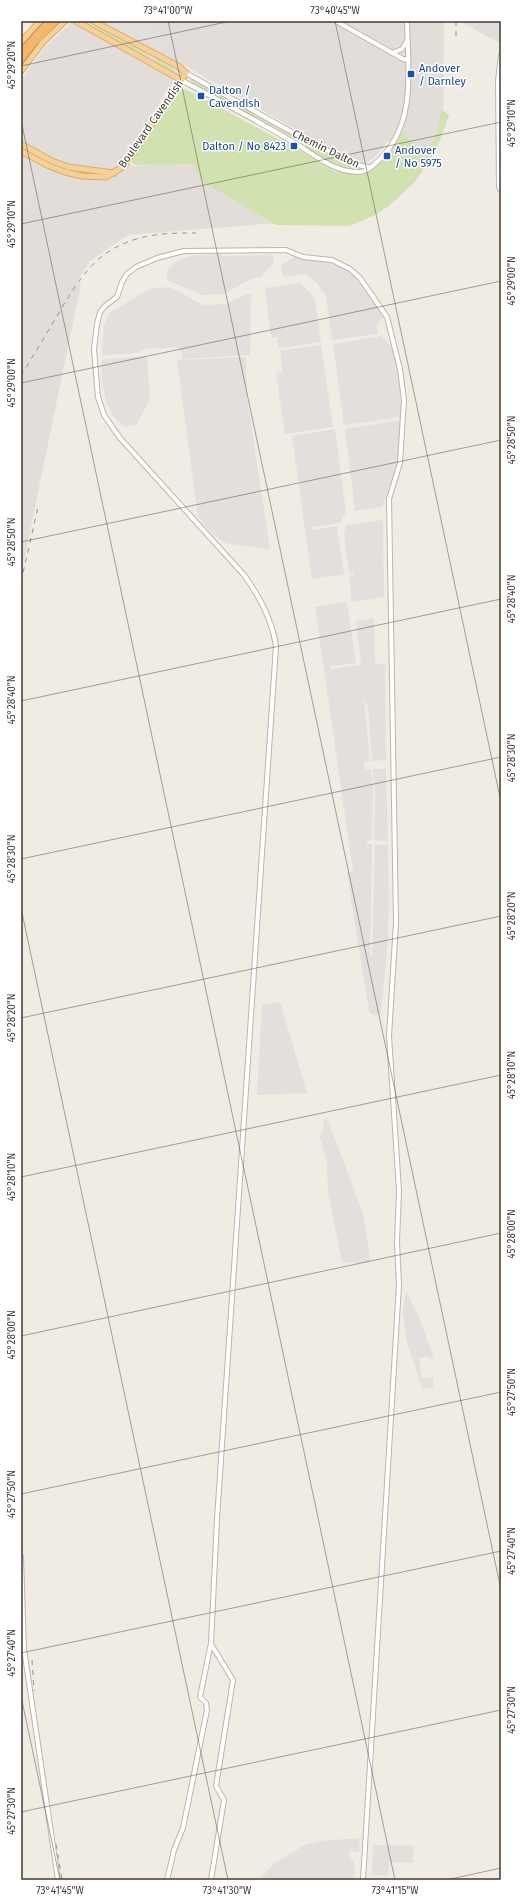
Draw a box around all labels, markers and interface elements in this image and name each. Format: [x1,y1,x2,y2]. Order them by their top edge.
text: 73°41'00"W [143,5,193,17]
text: 73°40'45"W [310,5,360,17]
text: 45°29'20"N [6,41,18,89]
place label: Andover / Darnley [419,62,466,88]
marker: Andover / Darnley [406,69,416,79]
street label: Boulevard Cavendish [116,78,186,170]
place label: Dalton / Cavendish [209,84,260,110]
marker: Dalton / Cavendish [196,91,206,101]
text: 45°29'10"N [506,99,518,147]
street label: Chemin Dalton [290,127,362,171]
place label: Dalton / No 8423 [202,140,286,153]
marker: Dalton / No 8423 [289,141,299,151]
place label: Andover / No 5975 [395,144,442,170]
marker: Andover / No 5975 [382,151,392,161]
text: 45°29'10"N [6,200,18,248]
text: 45°29'00"N [506,256,518,306]
text: 45°29'00"N [6,358,18,408]
text: 45°28'50"N [506,415,518,465]
text: 45°28'50"N [6,517,18,567]
text: 45°28'40"N [506,574,518,624]
text: 45°28'40"N [6,675,18,725]
text: 45°28'30"N [506,733,518,783]
text: 45°28'30"N [6,834,18,884]
text: 45°28'20"N [506,891,518,941]
text: 45°28'20"N [6,993,18,1043]
text: 45°28'10"N [506,1051,518,1099]
text: 45°28'10"N [6,1153,18,1201]
text: 45°28'00"N [506,1209,518,1259]
text: 45°28'00"N [6,1310,18,1360]
text: 45°27'50"N [506,1368,518,1416]
text: 45°27'50"N [6,1470,18,1518]
text: 45°27'40"N [506,1527,518,1575]
text: 45°27'40"N [6,1629,18,1677]
text: 45°27'30"N [506,1686,518,1734]
text: 45°27'30"N [6,1787,18,1835]
text: 73°41'45"W [36,1885,85,1897]
text: 73°41'30"W [203,1885,252,1897]
text: 73°41'15"W [371,1885,419,1897]

